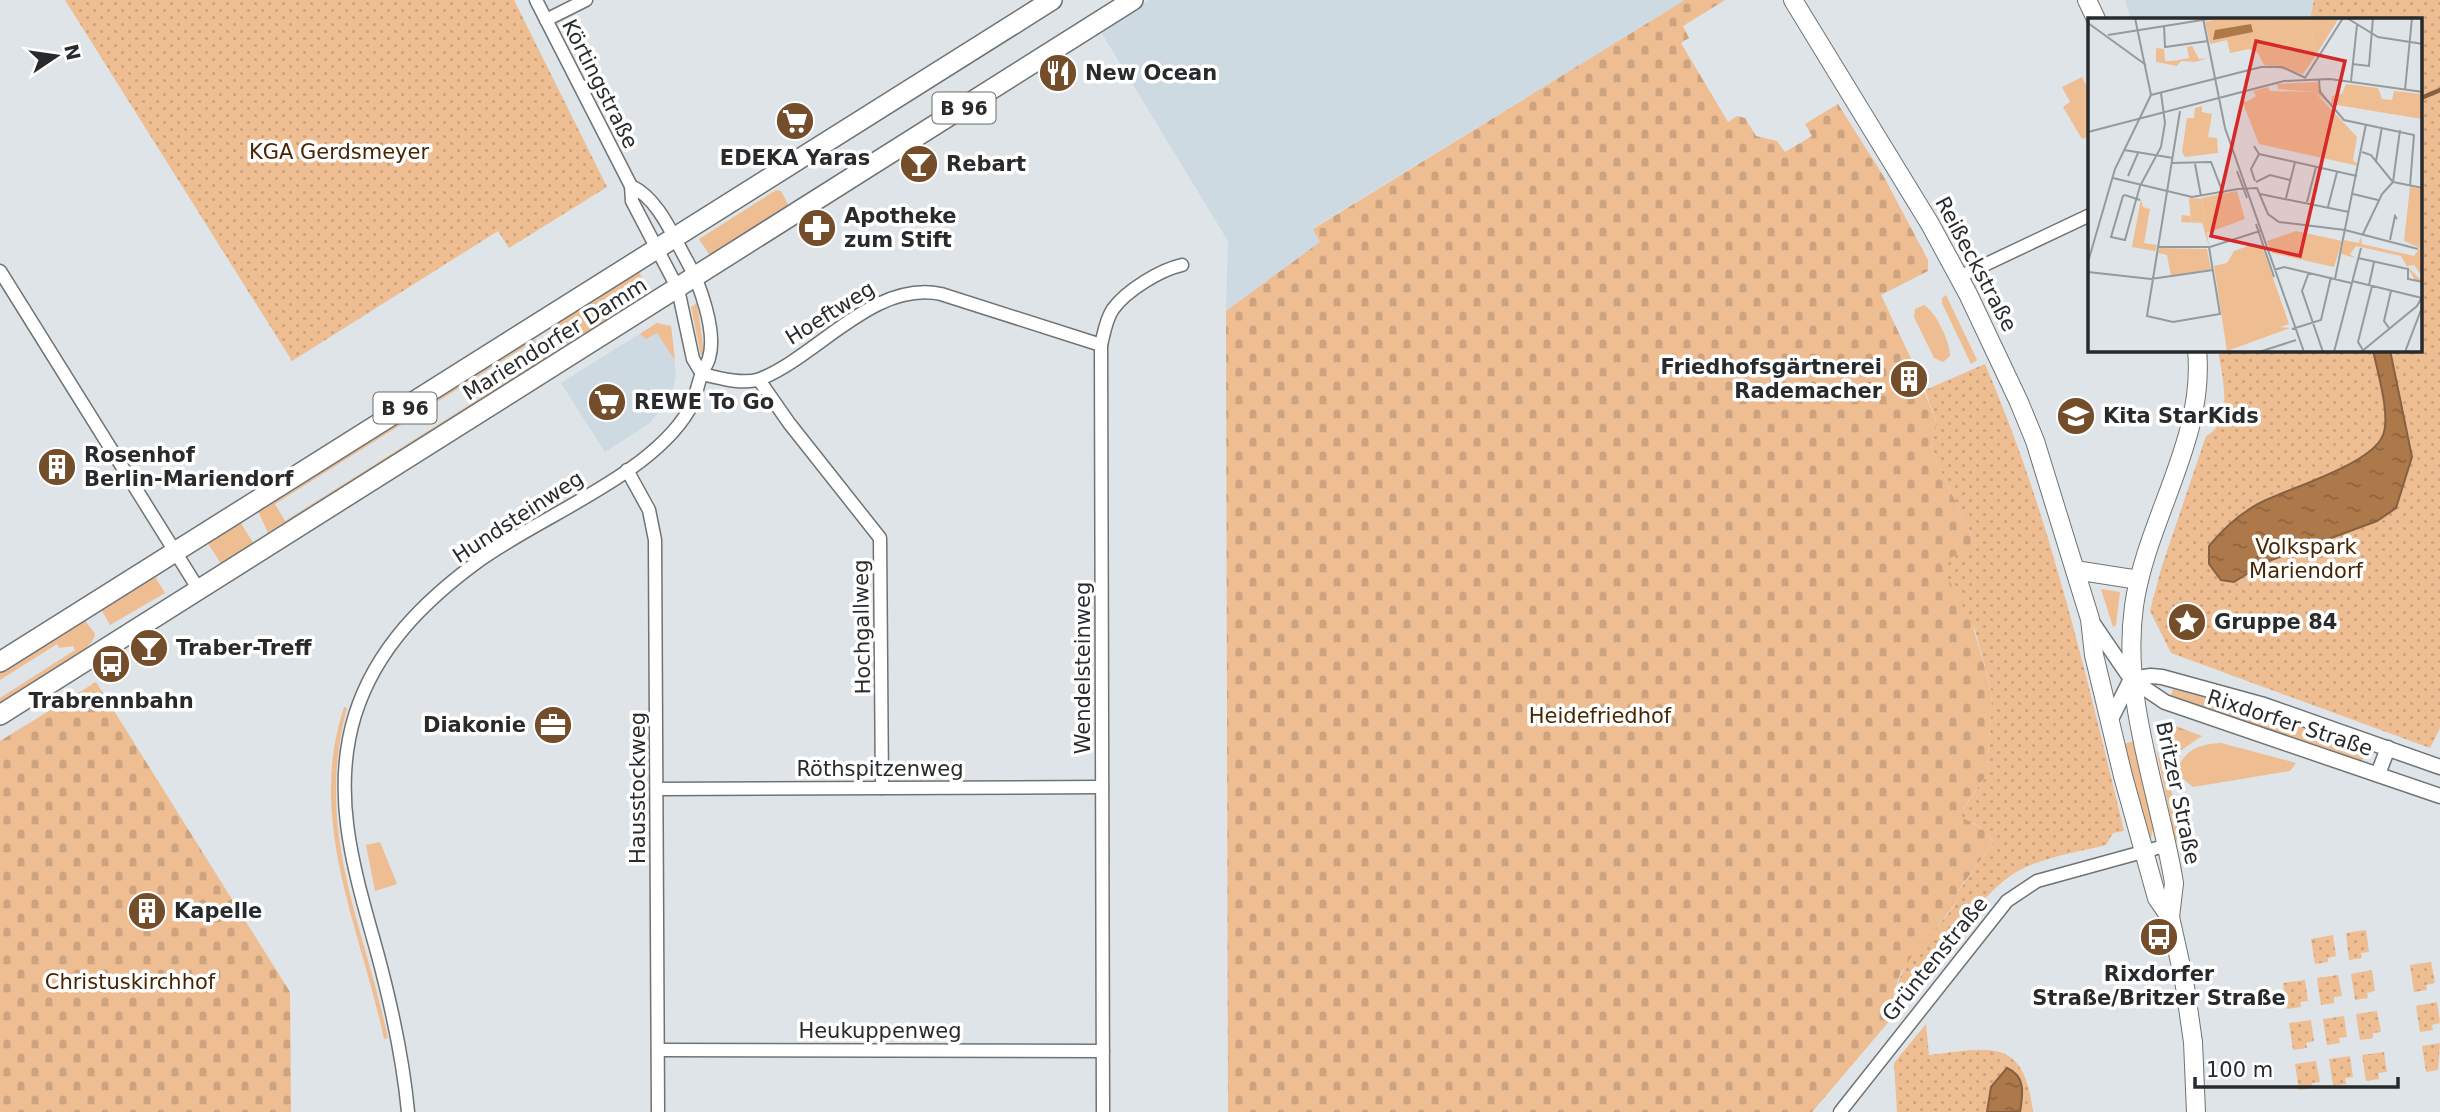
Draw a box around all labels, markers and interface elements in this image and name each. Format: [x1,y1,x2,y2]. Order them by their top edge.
street label: Körtingstraße [557,15,643,153]
inset map [2088,18,2422,352]
north arrow [21,21,91,91]
text: N [60,42,85,62]
restaurant icon: New Ocean [1037,52,1079,94]
place label: New Ocean [1085,61,1217,85]
road number: B 96 [932,92,996,124]
supermarket icon: EDEKA Yaras [774,100,816,142]
park label: KGA Gerdsmeyer [249,140,429,164]
bar icon: Rebart [898,143,940,185]
place label: EDEKA Yaras [720,146,870,170]
place label: Rebart [946,152,1026,176]
street label: Reißeckstraße [1930,193,2022,335]
place label: Apotheke zum Stift [844,204,957,252]
pharmacy icon: Apotheke zum Stift [796,207,838,249]
street label: Mariendorfer Damm [459,273,651,405]
street label: Hoeftweg [781,276,879,350]
place label: Friedhofsgärtnerei Rademacher [1661,355,1883,403]
building icon: Friedhofsgärtnerei Rademacher [1888,358,1930,400]
supermarket icon: REWE To Go [586,381,628,423]
place label: REWE To Go [634,390,774,414]
road number: B 96 [374,392,436,424]
school or university icon: Kita StarKids [2055,395,2097,437]
place label: Kita StarKids [2103,404,2259,428]
place label: Rosenhof Berlin-Mariendorf [84,443,294,491]
building icon: Rosenhof Berlin-Mariendorf [36,446,78,488]
street label: Hundsteinweg [448,466,588,568]
park label: Volkspark Mariendorf [2249,535,2364,583]
street label: Hochgallweg [849,559,875,695]
street label: Wendelsteinweg [1071,582,1095,754]
place icon: Gruppe 84 [2166,601,2208,643]
place label: Gruppe 84 [2214,610,2337,634]
bar icon: Traber-Treff [128,627,170,669]
place label: Traber-Treff [176,636,312,660]
bus stop icon: Trabrennbahn [90,643,132,685]
street label: Rixdorfer Straße [2204,685,2376,761]
place label: Trabrennbahn [28,689,194,713]
office icon: Diakonie [532,704,574,746]
park label: Heidefriedhof [1529,704,1672,728]
street label: Hausstockweg [626,712,650,864]
place label: Diakonie [423,713,526,737]
street label: Britzer Straße [2151,719,2205,867]
street label: Röthspitzenweg [796,757,964,781]
building icon: Kapelle [126,890,168,932]
street label: Grüntenstraße [1878,892,1992,1026]
place label: Kapelle [174,899,262,923]
bus stop icon: Rixdorfer Straße/Britzer Straße [2138,916,2180,958]
place label: Rixdorfer Straße/Britzer Straße [2032,962,2286,1010]
park label: Christuskirchhof [45,970,216,994]
street label: Heukuppenweg [798,1019,962,1043]
scale bar [2195,1046,2398,1090]
text: 100 m [2206,1058,2273,1082]

